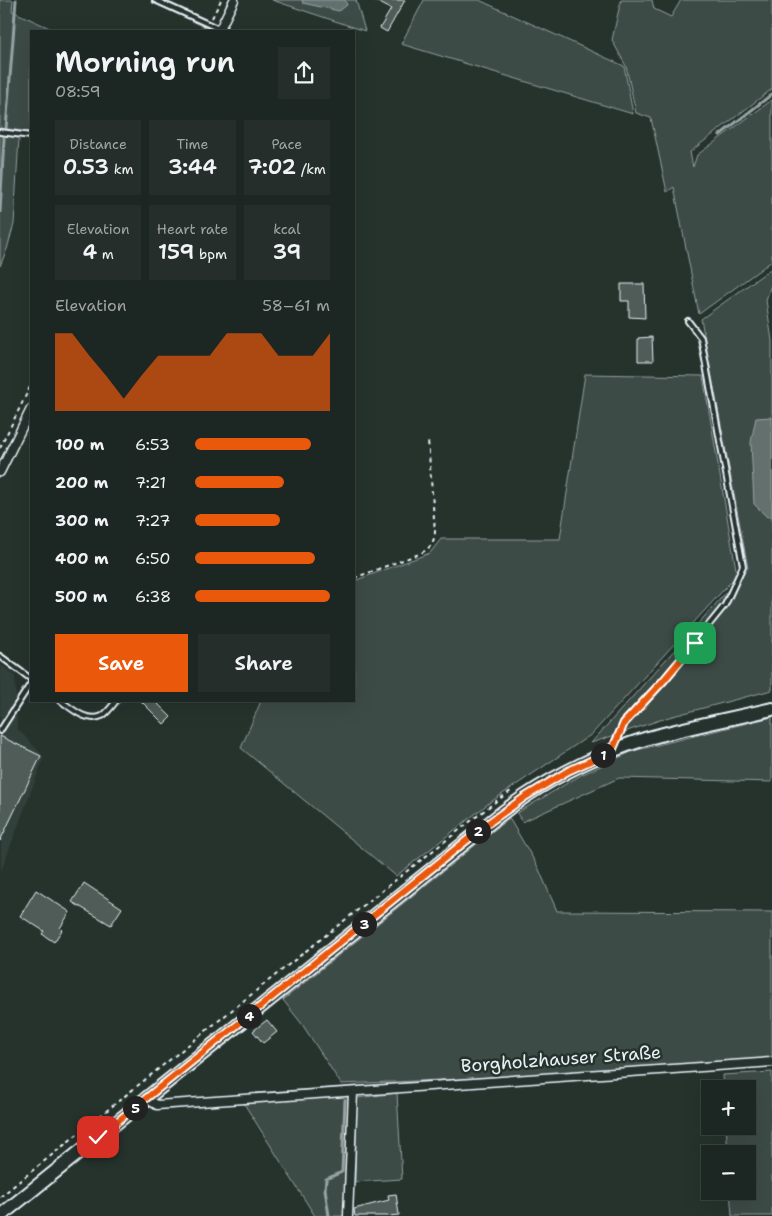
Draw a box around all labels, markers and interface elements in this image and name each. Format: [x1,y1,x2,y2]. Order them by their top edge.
text: Morning run [55,43,235,81]
button: share [278,47,330,99]
text: 08:59 [55,81,101,102]
text: Distance [69,135,127,153]
text: Time [176,135,209,153]
text: Pace [271,135,302,153]
text: 0.53 [63,153,109,181]
text: 3:44 [168,153,217,181]
text: 7:02 [248,153,296,181]
text: km [109,160,134,178]
text: /km [296,160,326,178]
text: Elevation [67,220,130,238]
text: Heart rate [157,220,228,238]
text: kcal [273,220,300,238]
text: 4 [82,238,97,266]
text: 159 [158,238,194,266]
text: 39 [273,238,301,266]
text: m [97,245,114,263]
text: bpm [194,245,227,263]
text: Elevation [55,295,127,316]
text: 58–61 m [262,295,330,316]
text: 100 m [55,434,104,455]
text: 6:53 [135,434,170,455]
text: 200 m [55,472,108,493]
text: 7:21 [135,472,166,493]
text: 300 m [55,510,109,531]
text: 7:27 [135,510,170,531]
text: 400 m [55,548,109,569]
text: 6:50 [135,548,171,569]
text: 500 m [55,586,107,607]
text: 6:38 [135,586,171,607]
pin [674,622,716,664]
icon: arrive [681,629,709,657]
button: Save [55,634,188,692]
button: Share [198,634,330,692]
pin: 1 [590,742,616,768]
text: 1 [600,746,607,764]
pin: 2 [466,818,490,844]
text: 2 [474,822,483,840]
pin: 3 [352,912,376,936]
text: 3 [360,915,369,933]
pin: 4 [236,1004,262,1028]
text: 4 [245,1007,254,1025]
street label: Borgholzhauser Straße [460,1040,662,1078]
map controls [701,1080,756,1200]
button: + [701,1080,756,1135]
pin: 5 [122,1096,148,1120]
text: 5 [131,1099,140,1117]
pin [77,1116,119,1158]
icon: check [84,1123,112,1151]
button: − [701,1145,756,1200]

